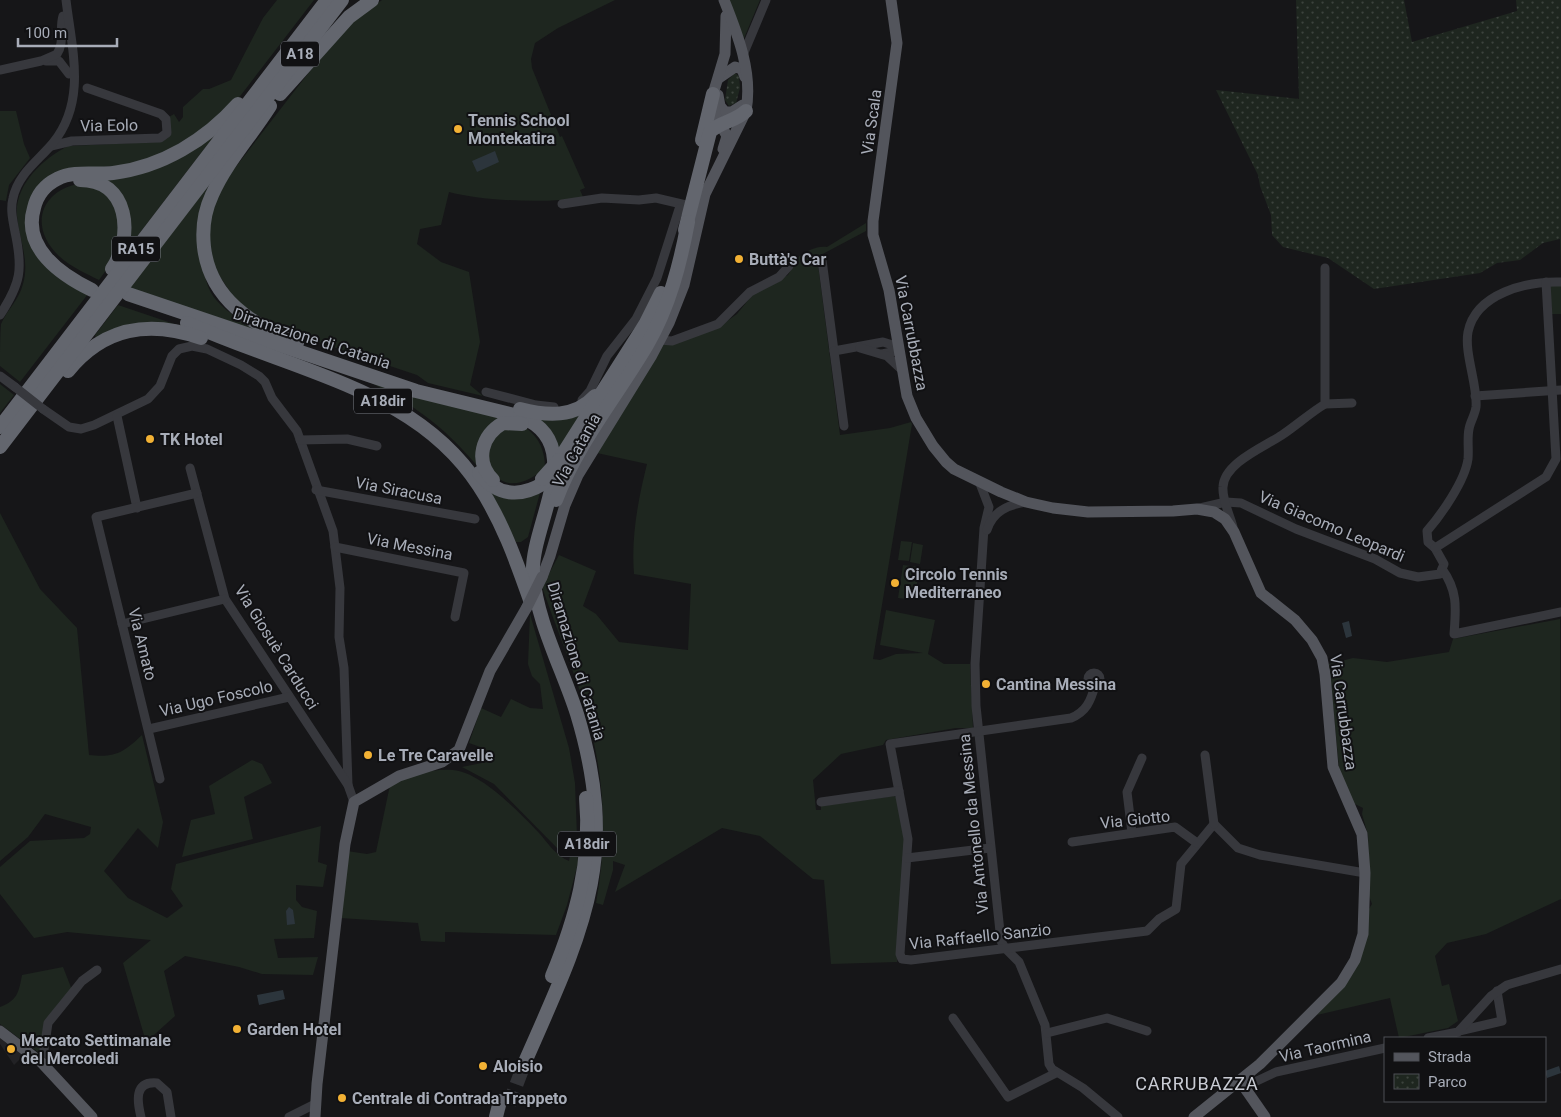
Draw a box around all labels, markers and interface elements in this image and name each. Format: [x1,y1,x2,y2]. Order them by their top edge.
scale bar [18,15,116,47]
text: 100 m [25,24,67,42]
road number: A18 [281,42,319,66]
street label: Via Scala [858,88,885,156]
place label: Tennis School Montekatira [468,111,570,148]
street label: Via Eolo [80,115,138,136]
marker: Tennis School Montekatira [452,123,464,135]
road number: RA15 [112,236,160,262]
place label: Buttà's Car [749,250,826,269]
marker: Buttà's Car [733,253,745,265]
street label: Via Carrubbazza [891,274,932,392]
street label: Diramazione di Catania [231,304,393,373]
road number: A18dir [354,388,412,414]
street label: Via Catania [548,410,604,490]
place label: TK Hotel [160,430,223,449]
marker: TK Hotel [144,433,156,445]
street label: Via Siracusa [354,473,444,508]
street label: Via Giacomo Leopardi [1256,487,1408,566]
street label: Via Messina [365,529,454,564]
place label: Circolo Tennis Mediterraneo [905,565,1008,602]
marker: Circolo Tennis Mediterraneo [889,577,901,589]
street label: Diramazione di Catania [543,580,610,743]
street label: Via Giosuè Carducci [231,582,323,713]
street label: Via Amato [124,606,161,682]
street label: Via Carrubbazza [1326,653,1361,771]
place label: Cantina Messina [996,675,1116,694]
street label: Via Ugo Foscolo [158,676,275,721]
marker: Cantina Messina [980,678,992,690]
street label: Via Antonello da Messina [955,733,992,915]
place label: Le Tre Caravelle [378,746,494,765]
marker: Le Tre Caravelle [362,749,374,761]
street label: Via Giotto [1099,806,1171,833]
road number: A18dir [558,832,616,856]
street label: Via Raffaello Sanzio [908,920,1052,953]
place label: Garden Hotel [247,1020,341,1039]
marker: Garden Hotel [231,1023,243,1035]
street label: Via Taormina [1277,1027,1373,1066]
place label: Mercato Settimanale del Mercoledi [21,1031,171,1068]
legend [1384,1037,1546,1102]
marker: Mercato Settimanale del Mercoledi [5,1043,17,1055]
text: Strada [1428,1048,1471,1066]
place label: Aloisio [493,1057,543,1076]
marker: Aloisio [477,1060,489,1072]
district label: CARRUBAZZA [1135,1073,1259,1094]
text: Parco [1428,1073,1467,1091]
place label: Centrale di Contrada Trappeto [352,1089,567,1108]
marker: Centrale di Contrada Trappeto [336,1092,348,1104]

